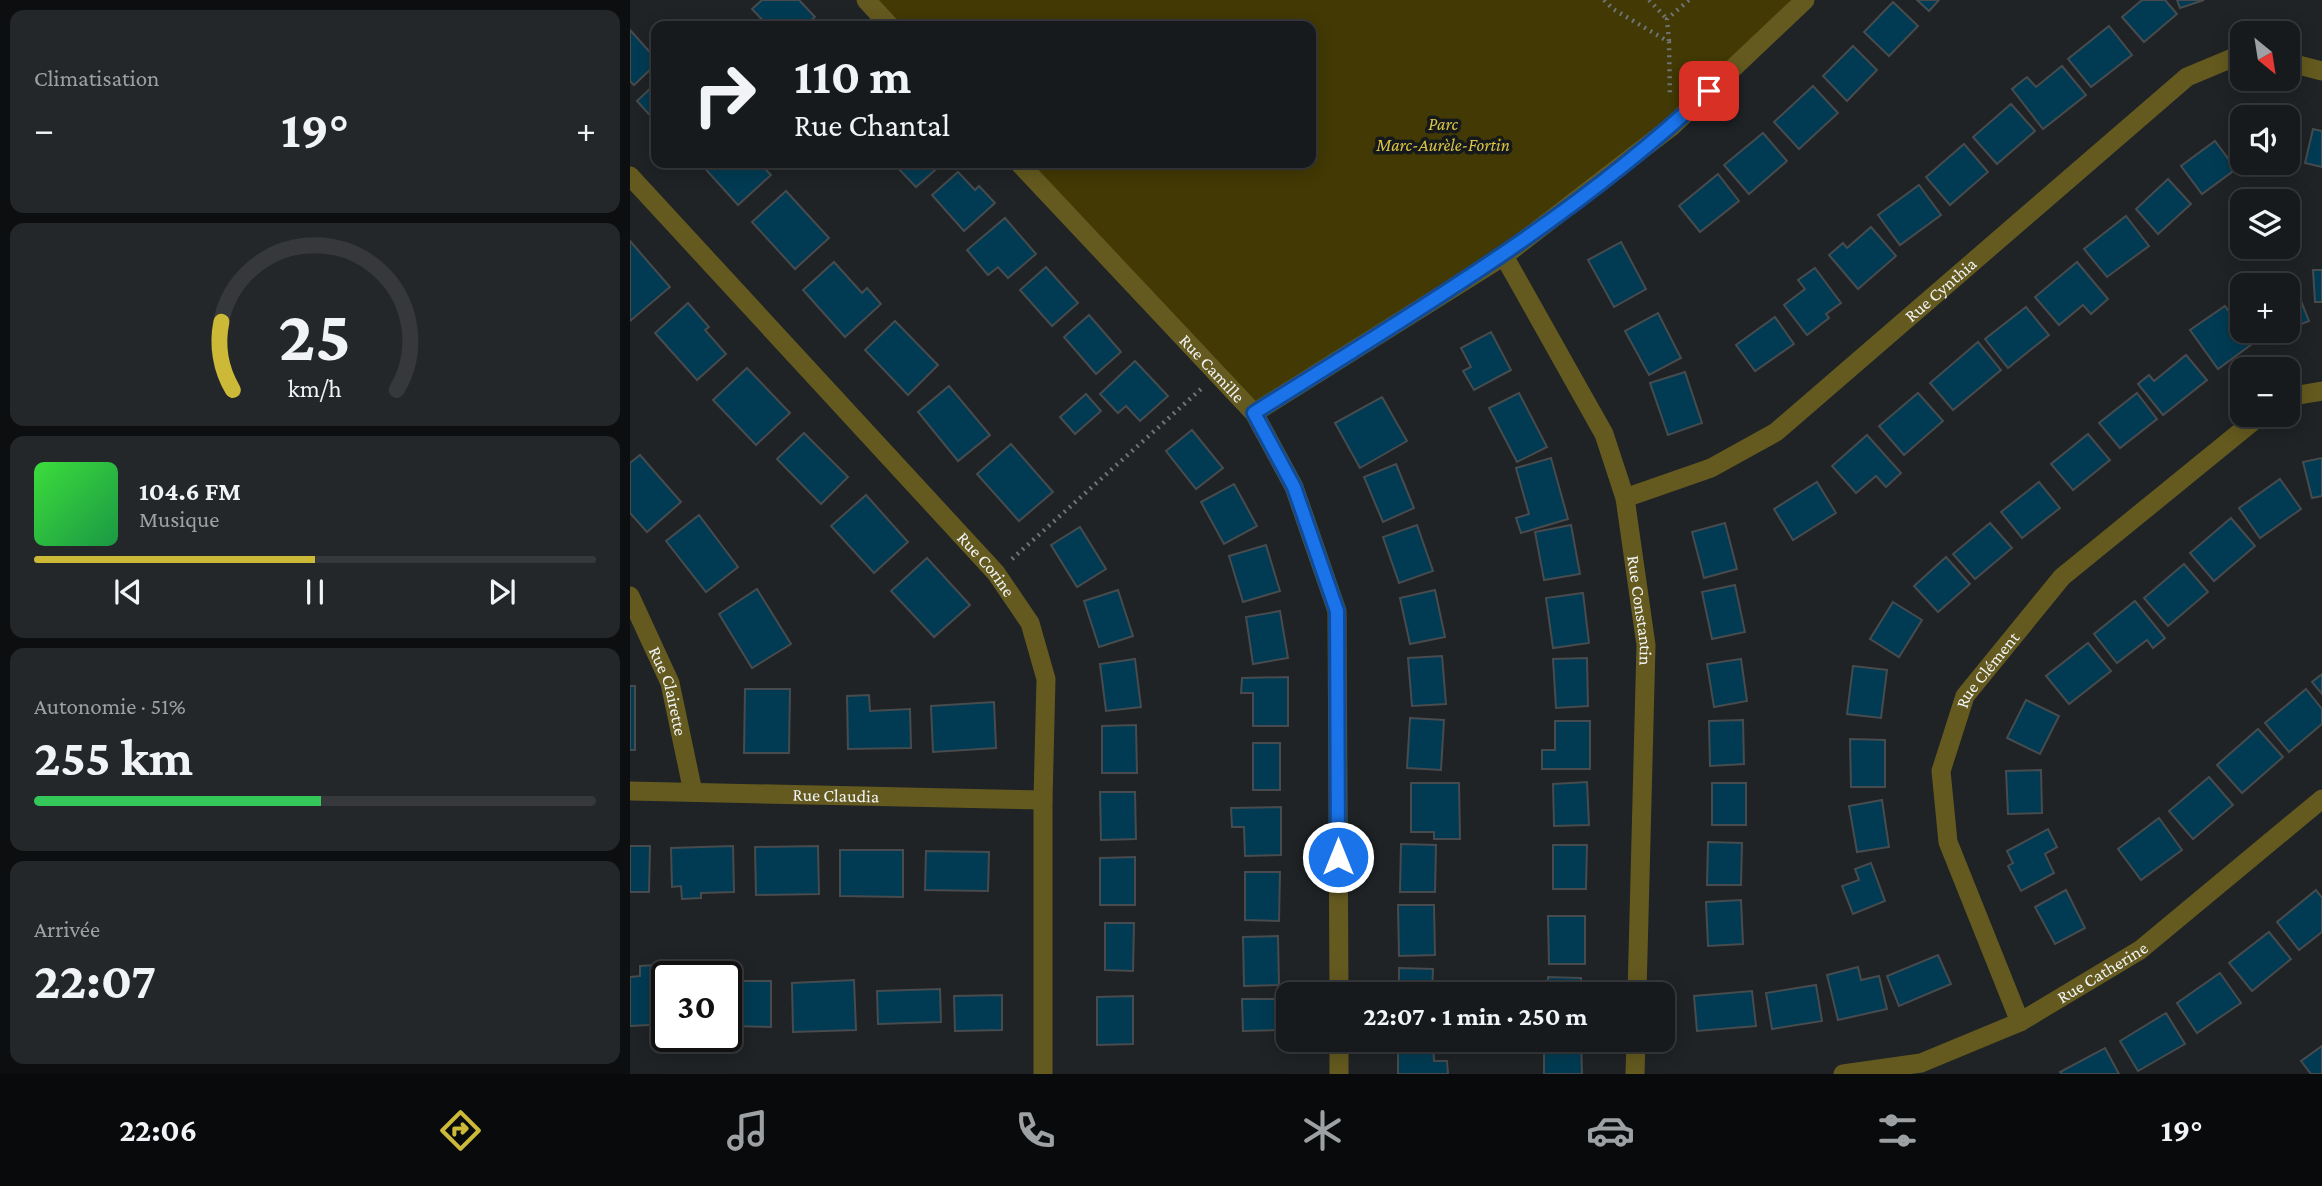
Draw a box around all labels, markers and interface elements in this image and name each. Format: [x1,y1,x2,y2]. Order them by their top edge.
north arrow [2230,21,2300,91]
map controls [2230,21,2300,427]
icon: right [679,49,770,140]
text: 110 m [794,49,911,104]
pin [1679,61,1739,121]
text: Climatisation [34,65,159,91]
icon: arrive [1690,72,1728,110]
text: 19° [281,100,349,158]
button: sound [2230,105,2300,175]
text: Rue Chantal [794,107,950,143]
text: − [34,108,54,150]
text: + [576,108,596,150]
park label: Parc Marc-Aurèle-Fortin [1375,114,1510,155]
button: layers [2230,189,2300,259]
street label: Rue Cynthia [1901,253,1980,326]
button: + [2230,273,2300,343]
text: 25 [279,296,351,377]
street label: Rue Camille [1175,330,1249,407]
button: − [2230,357,2300,427]
text: km/h [288,375,342,402]
text: 104.6 FM [139,477,241,506]
text: Musique [139,506,219,532]
street label: Rue Corine [953,528,1019,601]
street label: Rue Constantin [1623,554,1656,666]
icon: previous [109,573,147,611]
icon: pause [296,573,334,611]
icon: next [483,573,521,611]
street label: Rue Clément [1952,627,2024,710]
street label: Rue Clairette [645,643,691,738]
text: Autonomie · 51% [34,693,186,719]
text: 255 km [34,728,193,786]
street label: Rue Claudia [793,785,879,806]
position arrow [1301,820,1375,894]
text: Arrivée [34,916,100,942]
street label: Rue Catherine [2054,938,2152,1007]
text: 22:07 [34,951,156,1009]
speed limit sign: 30 [651,961,742,1052]
text: 22:07 · 1 min · 250 m [1363,1002,1588,1031]
icon: directions [436,1106,485,1155]
icon: music [723,1106,772,1155]
icon: phone [1011,1106,1060,1155]
icon: climate [1298,1106,1347,1155]
icon: car [1586,1106,1635,1155]
icon: filters [1873,1106,1922,1155]
text: 22:06 [119,1112,197,1148]
text: 19° [2161,1112,2203,1148]

